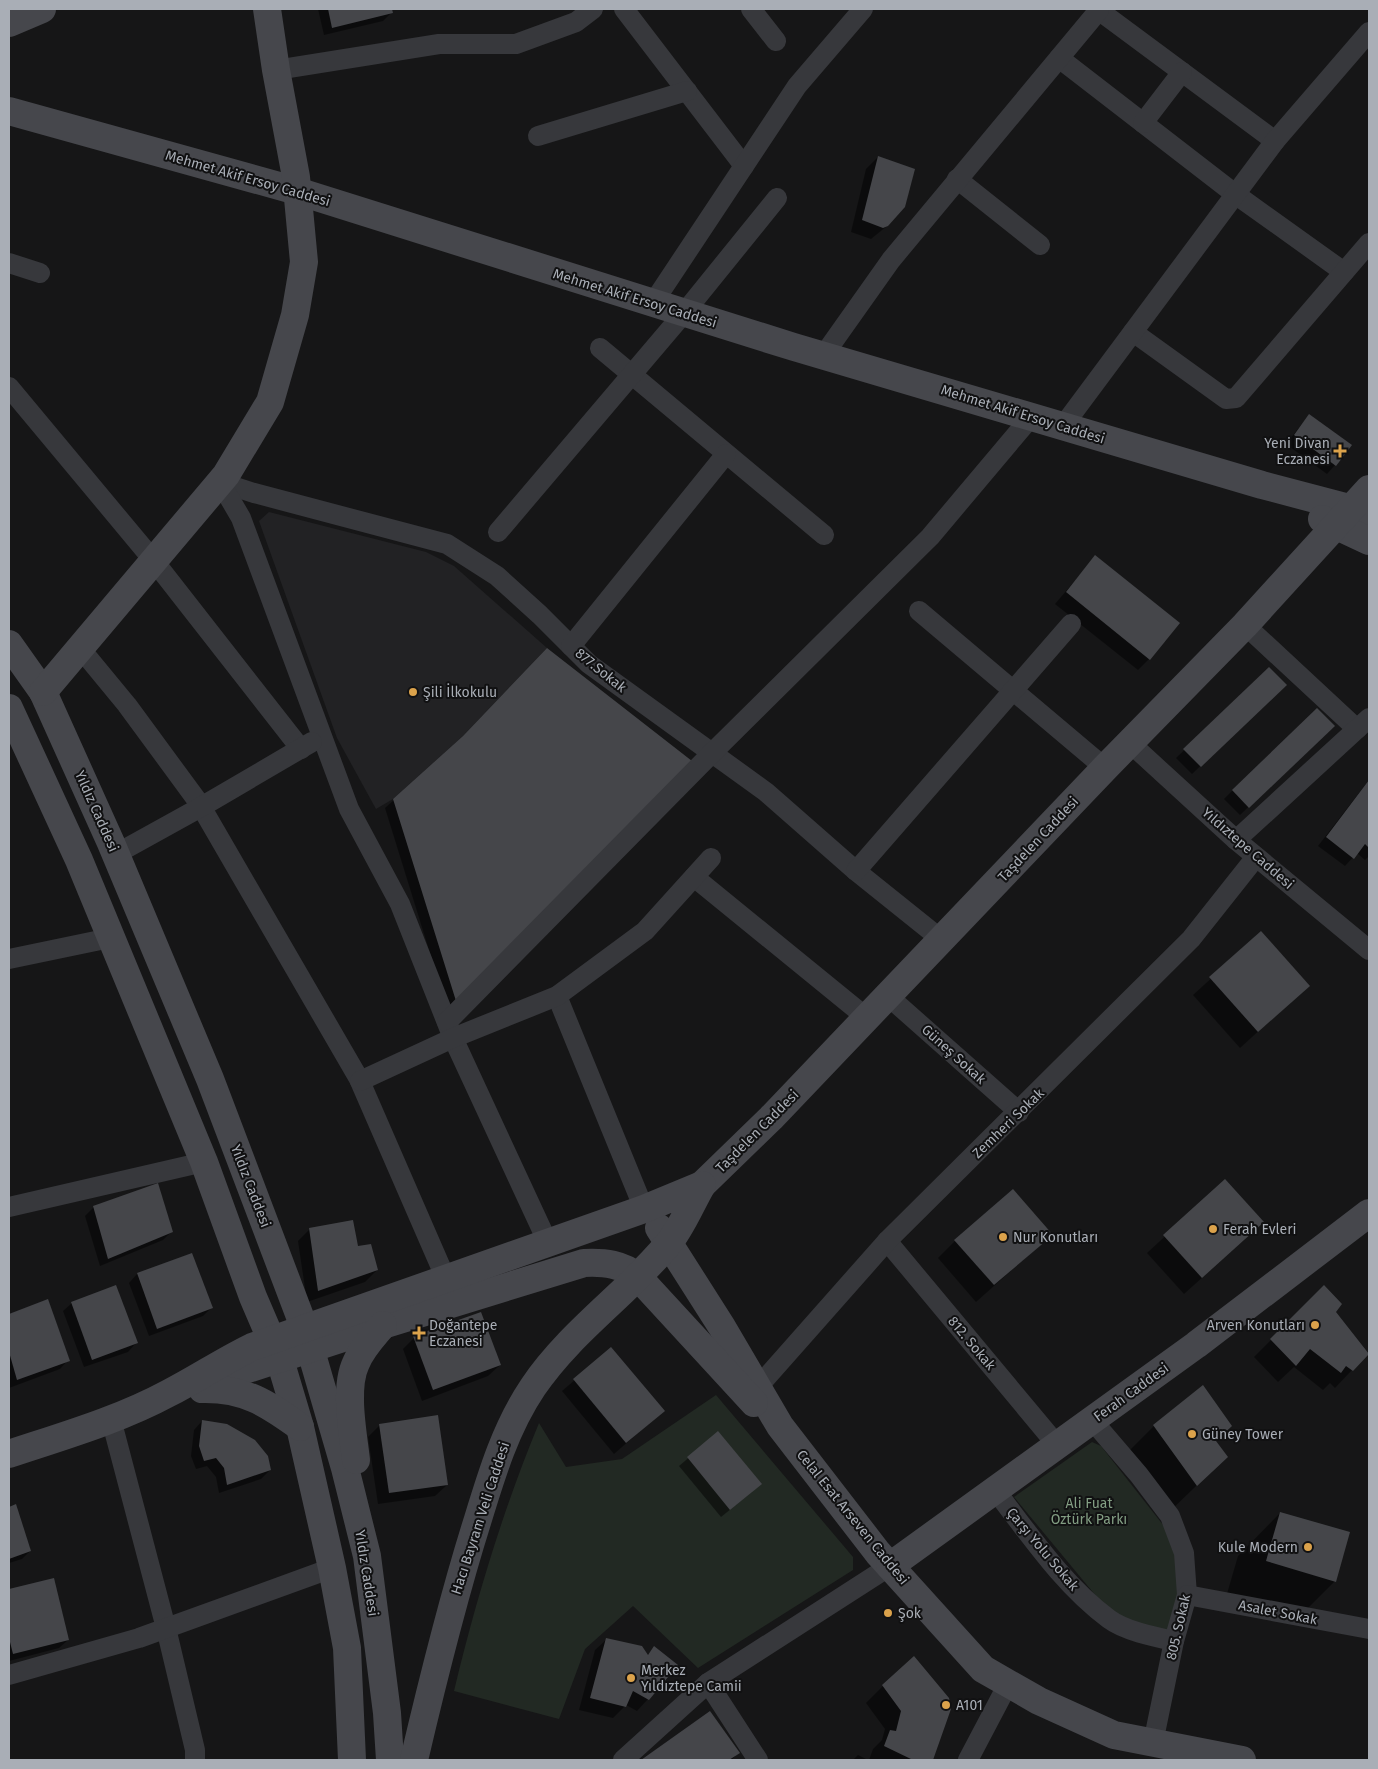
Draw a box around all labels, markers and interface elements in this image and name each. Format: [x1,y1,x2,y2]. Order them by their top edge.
street label: Mehmet Akif Ersoy Caddesi [164,147,332,210]
street label: Mehmet Akif Ersoy Caddesi [551,265,719,332]
street label: Mehmet Akif Ersoy Caddesi [939,381,1107,448]
place label: Yeni Divan Eczanesi [1264,435,1330,468]
marker: Yeni Divan Eczanesi [1334,445,1346,457]
street label: 877.Sokak [572,645,630,697]
place label: Şili İlkokulu [423,683,497,701]
marker: Şili İlkokulu [407,686,419,698]
street label: Yıldız Caddesi [71,768,122,855]
street label: Taşdelen Caddesi [995,793,1082,885]
street label: Yıldıztepe Caddesi [1198,804,1297,893]
street label: Güneş Sokak [918,1021,990,1088]
street label: Zemheri Sokak [969,1084,1048,1162]
street label: Taşdelen Caddesi [712,1086,802,1176]
street label: Yıldız Caddesi [227,1142,274,1230]
place label: Ferah Evleri [1223,1221,1297,1238]
marker: Ferah Evleri [1207,1223,1219,1235]
place label: Nur Konutları [1013,1229,1098,1246]
marker: Nur Konutları [997,1231,1009,1243]
street label: 812. Sokak [944,1313,1000,1374]
place label: Doğantepe Eczanesi [429,1317,497,1350]
place label: Arven Konutları [1207,1317,1305,1334]
marker: Arven Konutları [1309,1319,1321,1331]
marker: Doğantepe Eczanesi [413,1327,425,1339]
street label: Ferah Caddesi [1090,1359,1172,1425]
place label: Güney Tower [1202,1426,1284,1443]
marker: Güney Tower [1186,1428,1198,1440]
street label: Hacı Bayram Veli Caddesi [448,1440,513,1597]
street label: Celal Esat Arseven Caddesi [793,1446,912,1588]
park label: Ali Fuat Öztürk Parkı [1051,1495,1127,1528]
street label: Çarşı Yolu Sokak [1003,1504,1083,1595]
street label: Yıldız Caddesi [351,1529,382,1618]
place label: Kule Modern [1218,1539,1298,1556]
marker: Kule Modern [1302,1541,1314,1553]
street label: 805. Sokak [1163,1592,1195,1662]
street label: Asalet Sokak [1237,1597,1320,1629]
place label: Şok [898,1605,922,1622]
marker: Şok [882,1607,894,1619]
place label: Merkez Yıldıztepe Camii [641,1662,742,1695]
marker: Merkez Yıldıztepe Camii [625,1672,637,1684]
place label: A101 [956,1697,983,1714]
marker: A101 [940,1699,952,1711]

